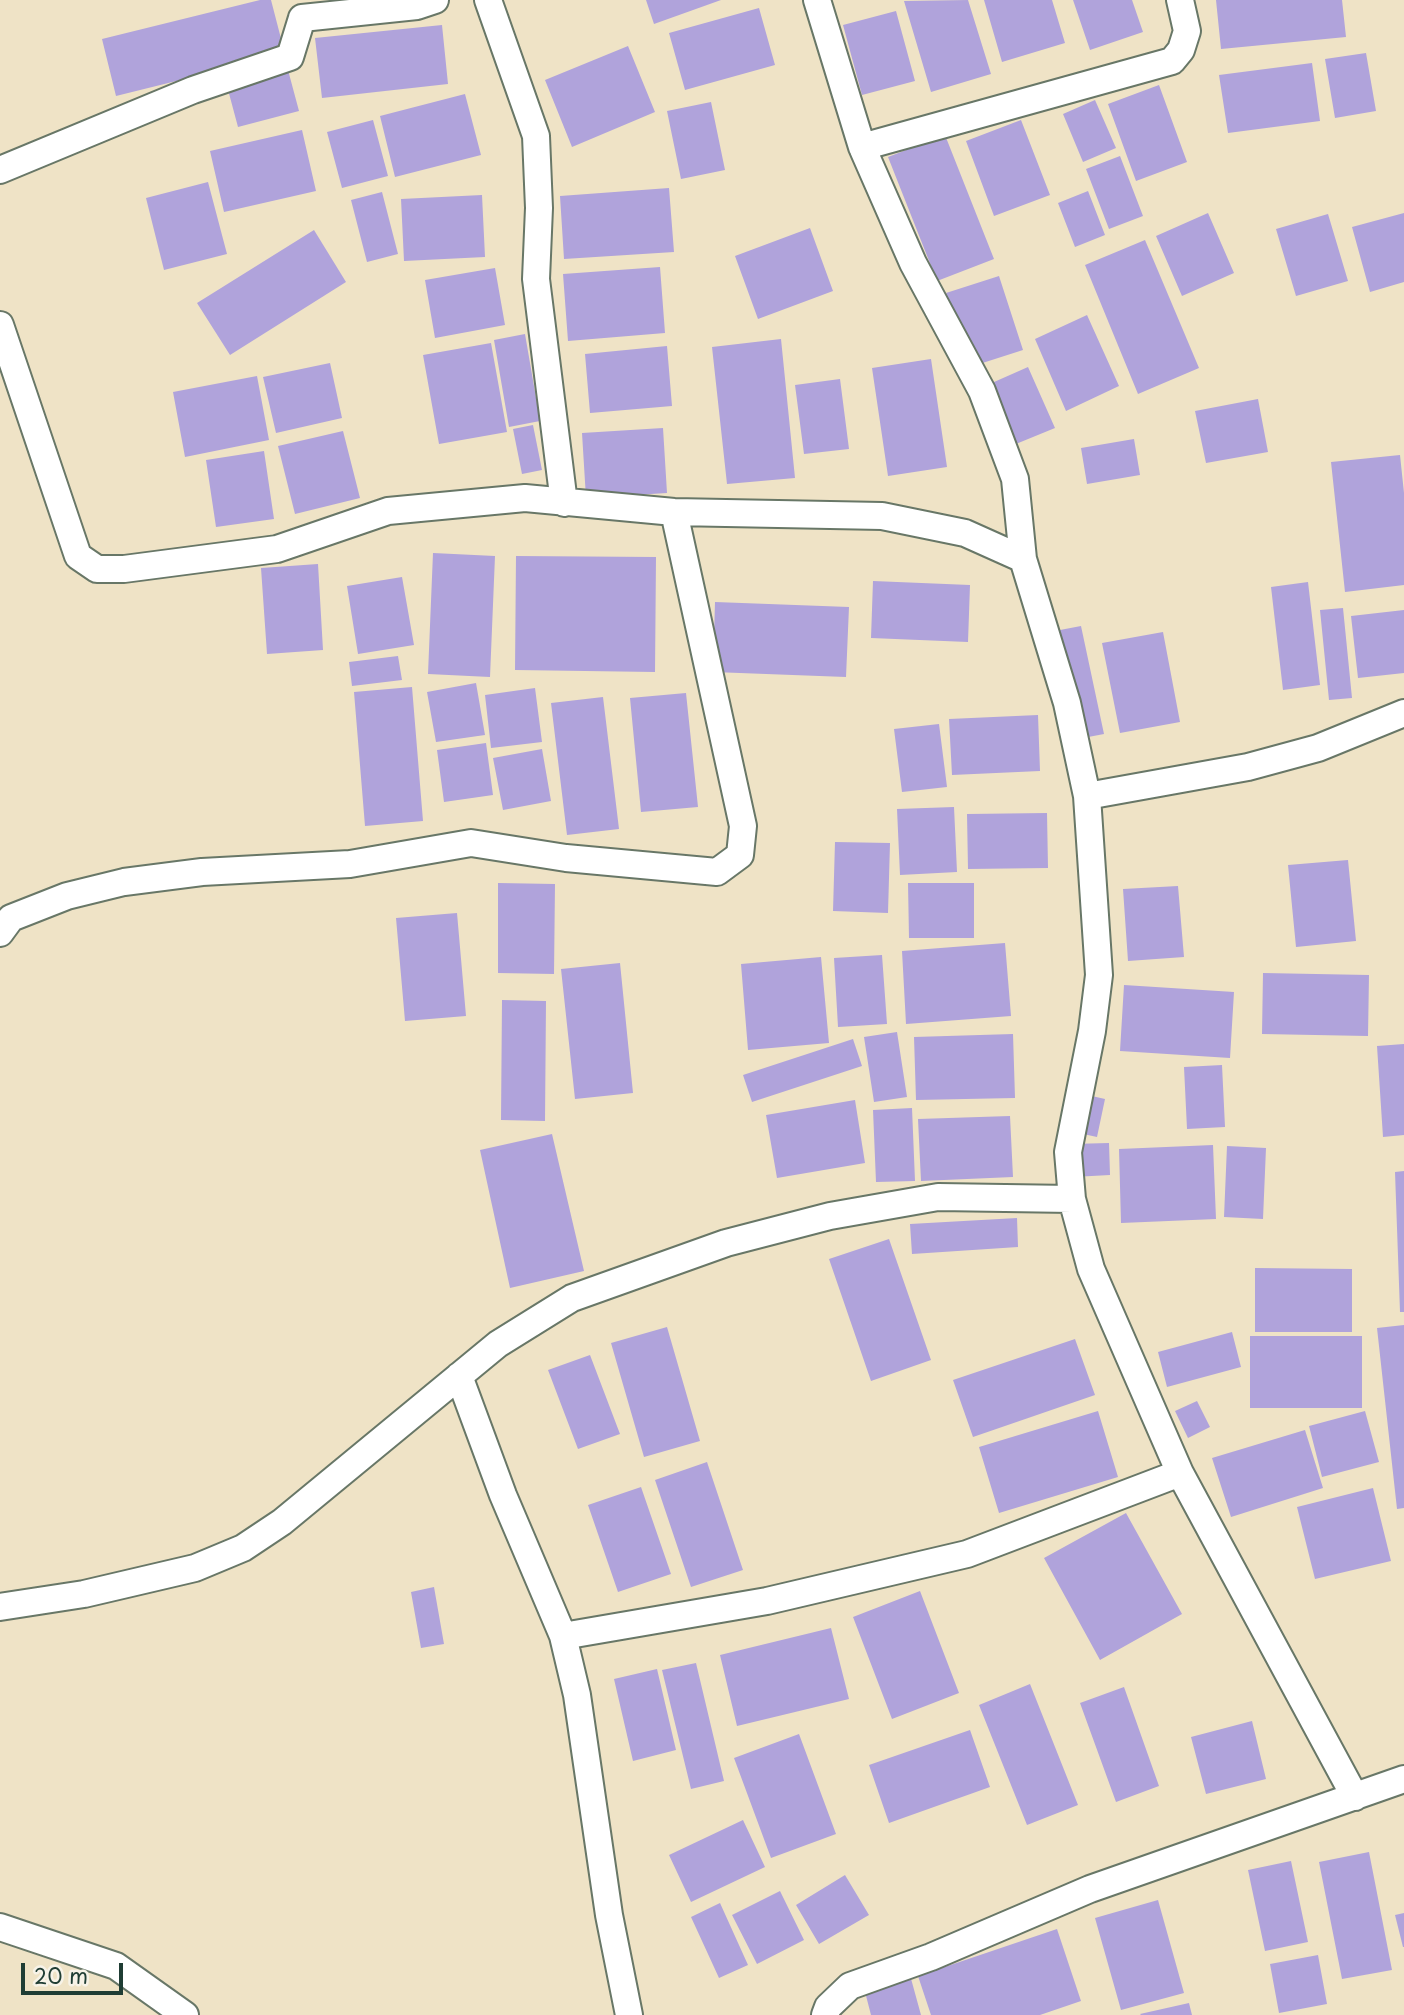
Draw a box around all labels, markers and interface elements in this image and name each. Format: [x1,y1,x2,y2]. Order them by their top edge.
scale bar [24,1948,126,1992]
text: 20 m [34,1959,88,1991]

